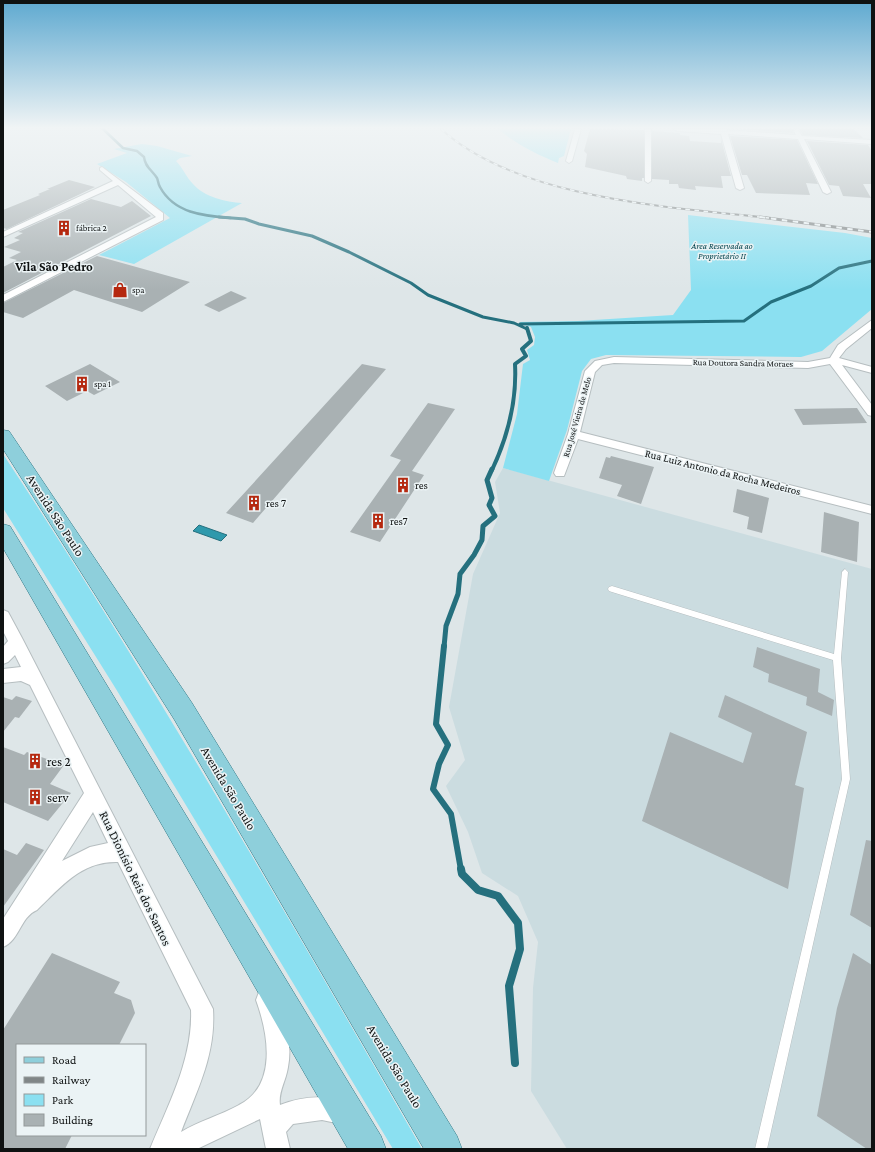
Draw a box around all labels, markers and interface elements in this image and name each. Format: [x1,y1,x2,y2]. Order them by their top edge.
building icon: fábrica 2 [55,219,73,237]
place label: fábrica 2 [76,223,107,233]
park label: Área Reservada ao Proprietário II [690,241,753,261]
district label: Vila São Pedro [14,259,93,274]
shop icon: spa [111,281,129,299]
place label: spa [132,285,144,295]
street label: Rua Doutora Sandra Moraes [693,357,794,369]
building icon: spa 1 [73,375,91,393]
street label: Rua José Vieira de Melo [561,375,593,458]
place label: spa 1 [94,379,111,389]
street label: Rua Luiz Antonio da Rocha Medeiros [644,447,802,497]
street label: Avenida São Paulo [24,472,88,559]
building icon: res [394,476,412,494]
place label: res [415,479,428,491]
building icon: res 7 [245,494,263,512]
place label: res 7 [266,497,286,509]
building icon: res7 [369,512,387,530]
place label: res7 [390,515,408,527]
street label: Avenida São Paulo [198,744,259,833]
building icon: res 2 [26,752,44,770]
place label: res 2 [47,754,71,769]
building icon: serv [26,788,44,806]
place label: serv [47,790,69,805]
street label: Rua Dionísio Reis dos Santos [96,808,175,948]
street label: Avenida São Paulo [364,1022,425,1111]
legend [16,1044,146,1136]
text: Road [52,1053,77,1067]
text: Railway [52,1073,91,1087]
text: Park [52,1093,74,1107]
text: Building [52,1113,93,1127]

